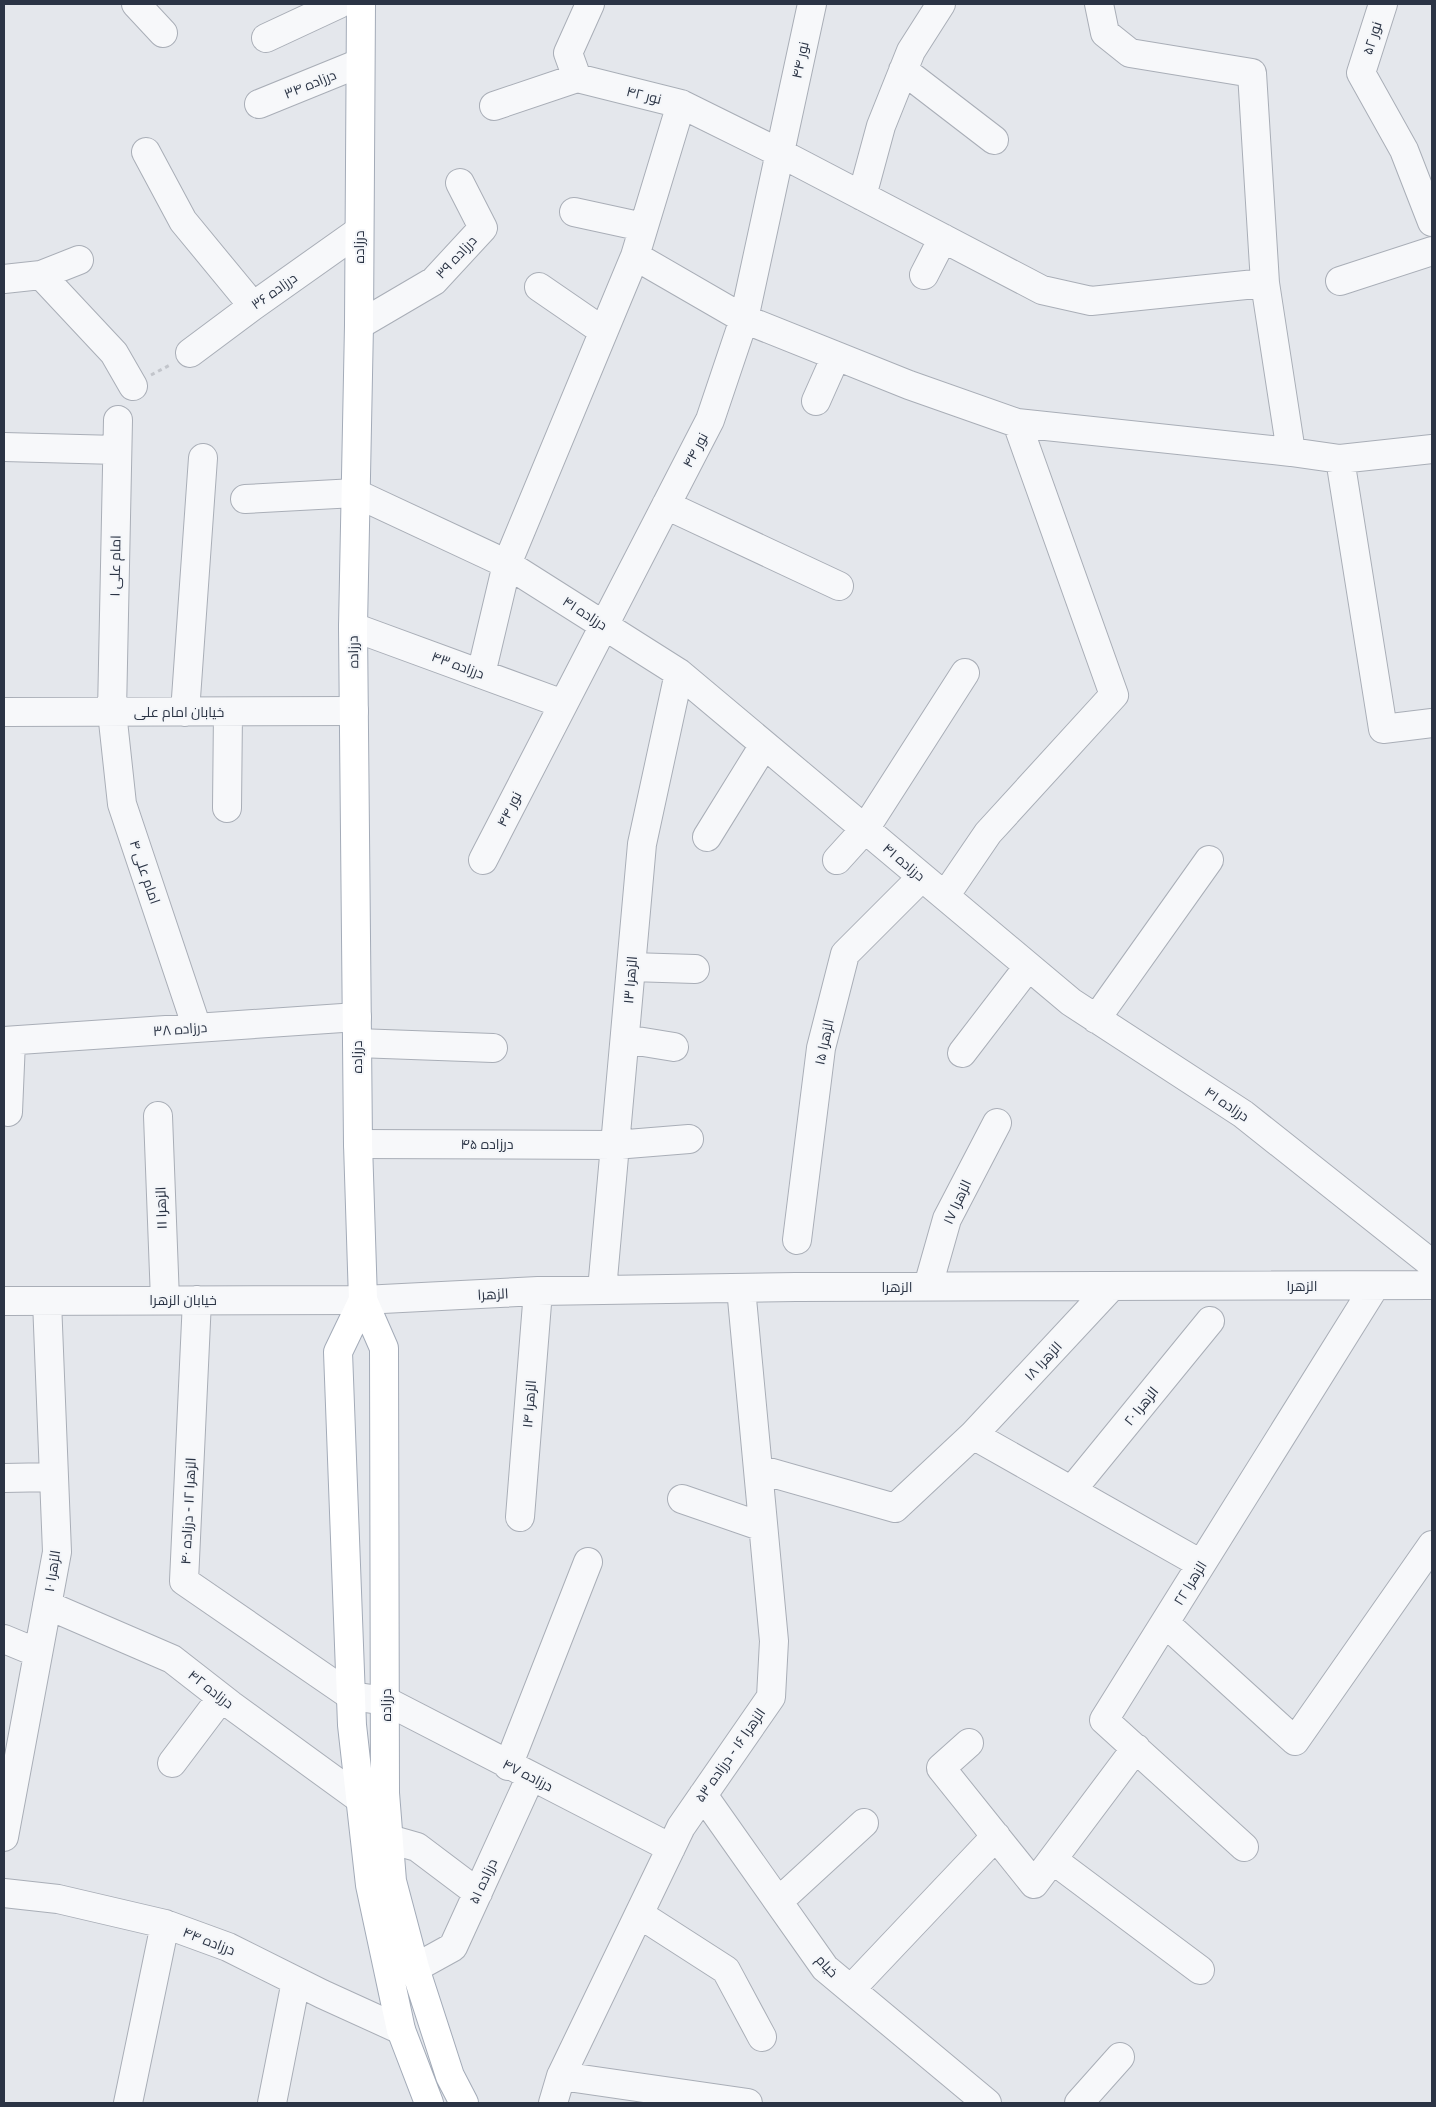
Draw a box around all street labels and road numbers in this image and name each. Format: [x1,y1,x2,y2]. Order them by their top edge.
street label: نور ۵۲ [1358,19,1386,57]
street label: نور ۴۴ [787,40,813,80]
street label: درزاده ۳۴ [281,65,339,103]
street label: نور ۴۲ [625,82,663,108]
street label: درزاده [350,231,368,263]
street label: درزاده ۳۹ [431,232,481,282]
street label: درزاده ۳۶ [247,269,301,313]
street label: نور ۴۴ [678,429,712,471]
street label: امام علی ۱ [105,535,126,597]
street label: درزاده ۴۱ [559,592,611,634]
street label: درزاده [344,635,362,669]
street label: درزاده ۴۳ [429,647,487,683]
street label: خیابان امام علی [134,703,224,722]
street label: نور ۴۴ [492,788,526,830]
street label: امام علی ۴ [125,838,164,907]
street label: درزاده ۴۱ [879,839,929,885]
street label: الزهرا ۱۳ [619,955,641,1005]
street label: درزاده ۳۸ [152,1018,208,1040]
street label: الزهرا ۱۵ [810,1018,838,1066]
street label: درزاده [348,1041,366,1073]
street label: درزاده ۴۱ [1201,1083,1253,1125]
street label: درزاده ۴۵ [460,1135,514,1153]
street label: الزهرا ۱۷ [939,1177,975,1227]
street label: الزهرا ۱۱ [151,1186,171,1230]
street label: الزهرا [1287,1277,1317,1295]
street label: الزهرا [882,1278,912,1296]
street label: الزهرا [477,1284,509,1304]
street label: خیابان الزهرا [149,1291,217,1309]
street label: الزهرا ۱۸ [1020,1338,1066,1384]
street label: الزهرا ۱۴ [518,1379,540,1429]
street label: الزهرا ۲۰ [1120,1383,1162,1429]
street label: الزهرا ۱۲ - درزاده ۴۰ [176,1457,200,1565]
street label: الزهرا ۱۰ [40,1549,64,1593]
street label: الزهرا ۲۲ [1169,1557,1211,1609]
street label: درزاده ۴۲ [185,1666,237,1712]
street label: درزاده [377,1689,395,1721]
street label: الزهرا ۱۶ - درزاده ۵۳ [691,1704,769,1806]
street label: درزاده ۴۷ [500,1755,556,1795]
street label: درزاده ۵۱ [465,1855,501,1907]
street label: درزاده ۴۴ [180,1923,238,1959]
street label: خیام [811,1951,842,1982]

